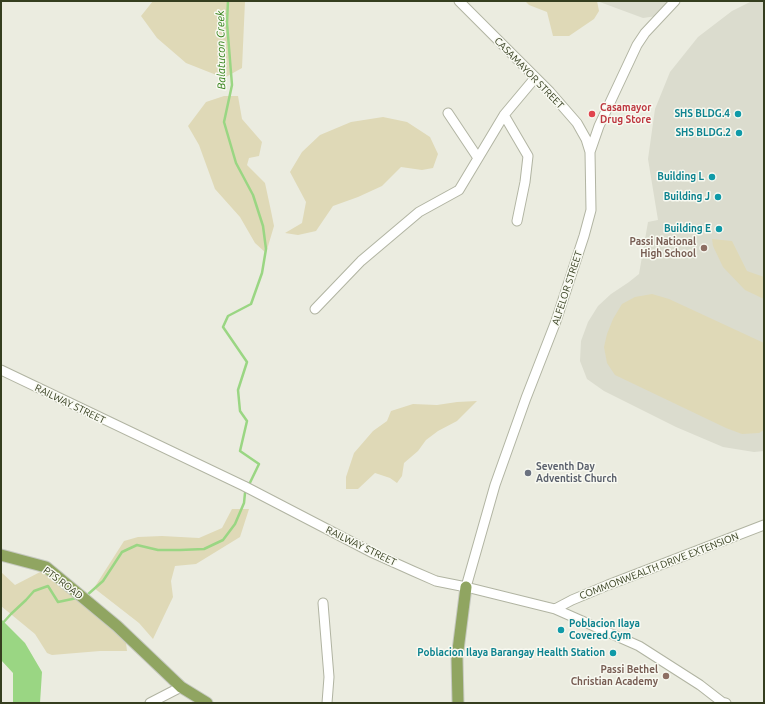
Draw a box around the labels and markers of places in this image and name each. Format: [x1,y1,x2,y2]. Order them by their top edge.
place label: Casamayor Drug Store [600,102,651,126]
place label: SHS BLDG.4 [674,108,730,120]
marker: Casamayor Drug Store [587,109,597,119]
marker: SHS BLDG.4 [733,109,743,119]
place label: SHS BLDG.2 [675,127,731,139]
marker: SHS BLDG.2 [734,128,744,138]
place label: Building L [657,171,704,183]
marker: Building L [707,172,717,182]
place label: Building J [664,191,710,203]
marker: Building J [713,192,723,202]
place label: Building E [664,223,711,235]
marker: Building E [714,224,724,234]
place label: Passi National High School [630,236,696,260]
marker: Passi National High School [699,243,709,253]
place label: Seventh Day Adventist Church [536,461,617,484]
marker: Seventh Day Adventist Church [523,468,533,478]
place label: Poblacion Ilaya Covered Gym [569,618,640,642]
marker: Poblacion Ilaya Covered Gym [556,625,566,635]
place label: Poblacion Ilaya Barangay Health Station [417,647,605,659]
marker: Poblacion Ilaya Barangay Health Station [608,648,618,658]
place label: Passi Bethel Christian Academy [571,664,658,688]
marker: Passi Bethel Christian Academy [661,671,671,681]

